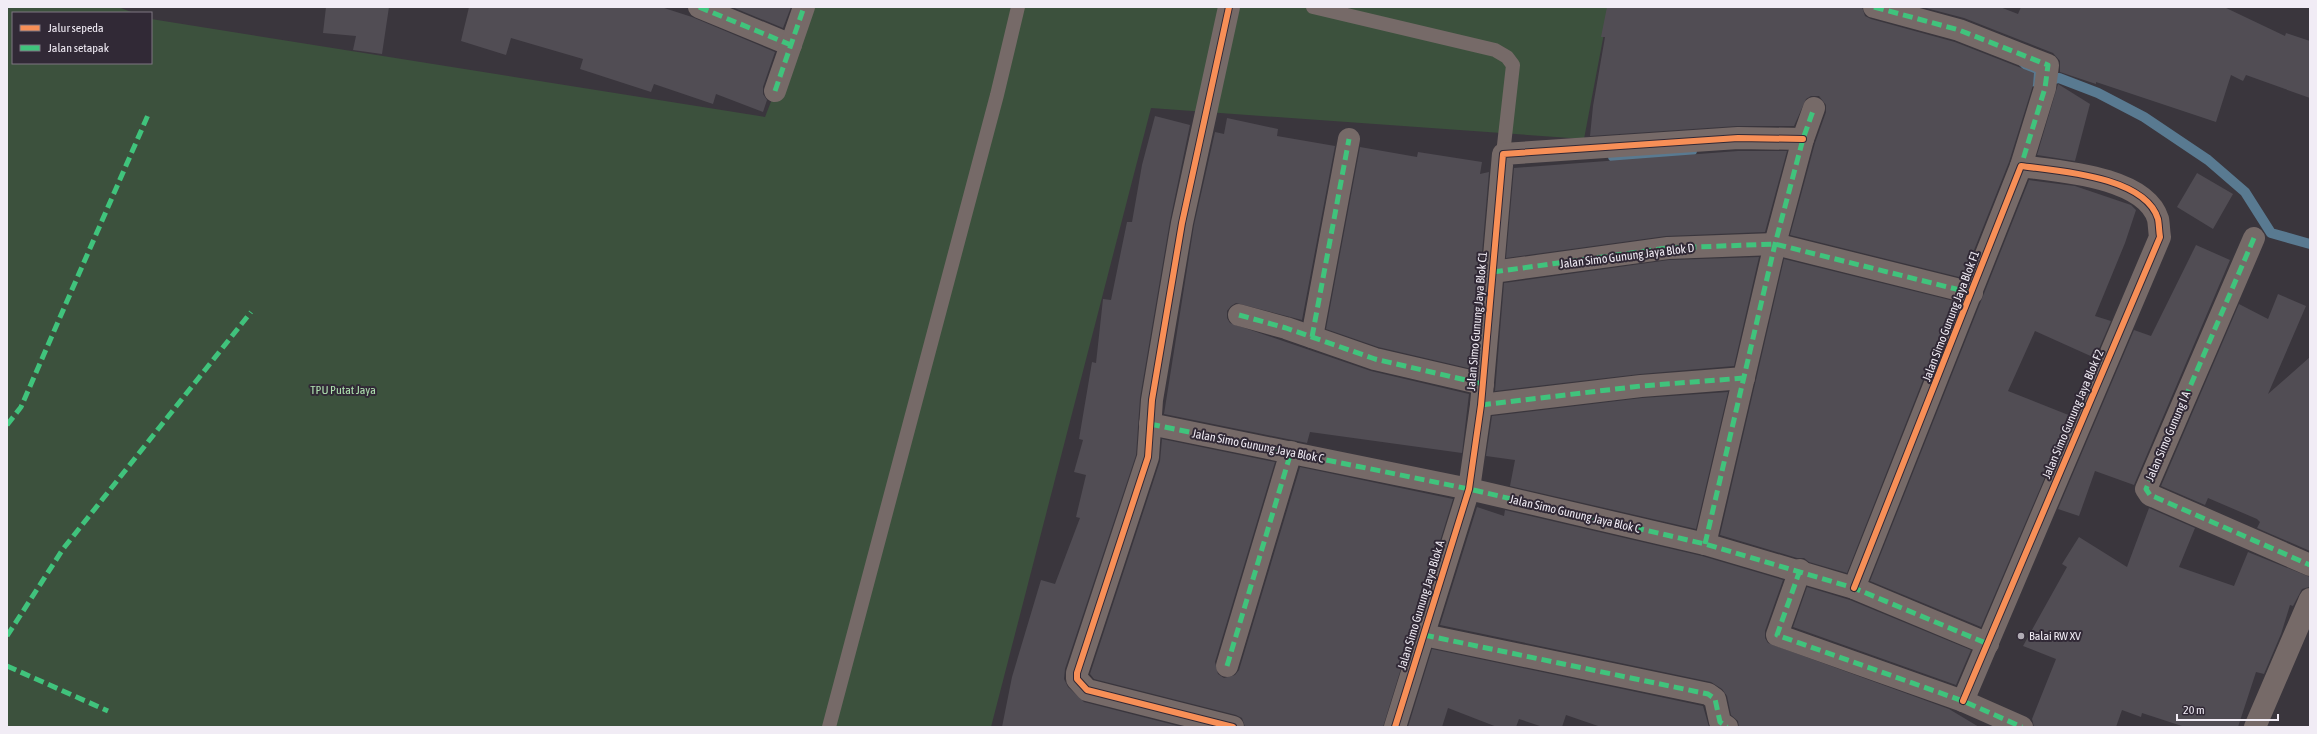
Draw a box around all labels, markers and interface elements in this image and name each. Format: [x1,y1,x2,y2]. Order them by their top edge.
legend [12,12,152,64]
text: Jalur sepeda [48,21,104,35]
text: Jalan setapak [48,41,110,55]
street label: Jalan Simo Gunung Jaya Blok D [1559,241,1695,271]
street label: Jalan Simo Gunung Jaya Blok F1 [1920,248,1983,383]
street label: Jalan Simo Gunung Jaya Blok C1 [1464,251,1490,391]
street label: Jalan Simo Gunung Jaya Blok F2 [2039,347,2107,481]
park label: TPU Putat Jaya [310,383,376,397]
street label: Jalan Simo Gunung I A [2143,389,2193,483]
street label: Jalan Simo Gunung Jaya Blok C [1191,426,1326,466]
street label: Jalan Simo Gunung Jaya Blok C [1508,492,1642,536]
street label: Jalan Simo Gunung Jaya Blok A [1395,539,1447,671]
place label: Balai RW XV [2029,629,2081,643]
marker: Balai RW XV [2016,631,2026,641]
scale bar [2177,696,2278,722]
text: 20 m [2183,703,2205,717]

